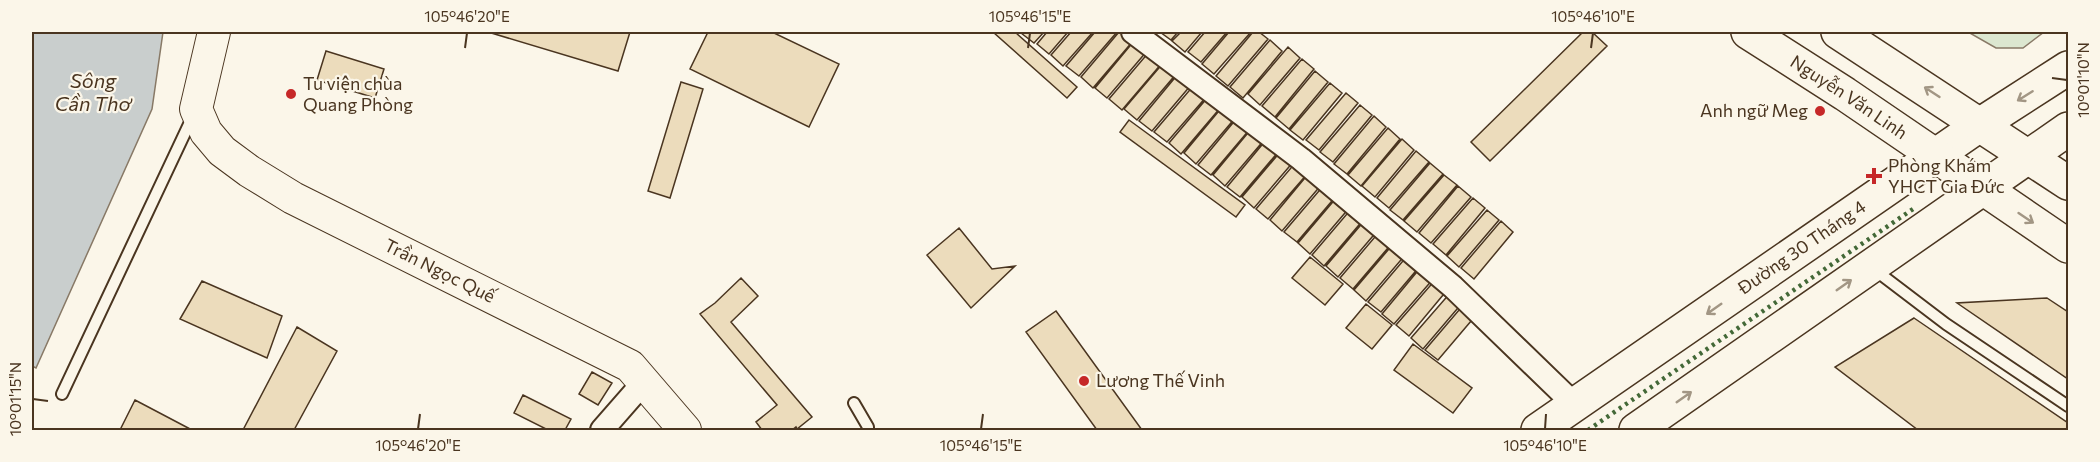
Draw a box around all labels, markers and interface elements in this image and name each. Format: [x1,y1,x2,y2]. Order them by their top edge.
text: 105°46'20"E [424,7,510,25]
text: 105°46'15"E [989,7,1071,25]
text: 105°46'10"E [1551,7,1635,25]
text: 10°01'10"N [2074,42,2092,118]
street label: Nguyễn Văn Linh [1786,50,1912,143]
water label: Sông Cần Thơ [55,68,132,115]
place label: Tu viện chùa Quang Phòng [303,72,413,115]
one-way arrow [1924,86,1941,98]
marker: Tu viện chùa Quang Phòng [284,87,298,101]
one-way arrow [2017,90,2034,102]
place label: Anh ngữ Meg [1700,99,1808,121]
marker: Anh ngữ Meg [1813,104,1827,118]
place label: Phòng Khám YHCT Gia Đức [1888,154,2005,197]
marker: Phòng Khám YHCT Gia Đức [1865,167,1883,185]
street label: Đường 30 Tháng 4 [1732,195,1870,299]
one-way arrow [2017,212,2033,224]
street label: Trần Ngọc Quế [381,233,500,308]
one-way arrow [1836,279,1852,291]
one-way arrow [1706,303,1722,315]
text: 10°01'15"N [6,362,24,436]
place label: Lương Thế Vinh [1096,369,1225,391]
marker: Lương Thế Vinh [1077,374,1091,388]
one-way arrow [1676,391,1692,403]
text: 105°46'20"E [375,436,461,454]
text: 105°46'15"E [940,436,1022,454]
text: 105°46'10"E [1503,436,1587,454]

